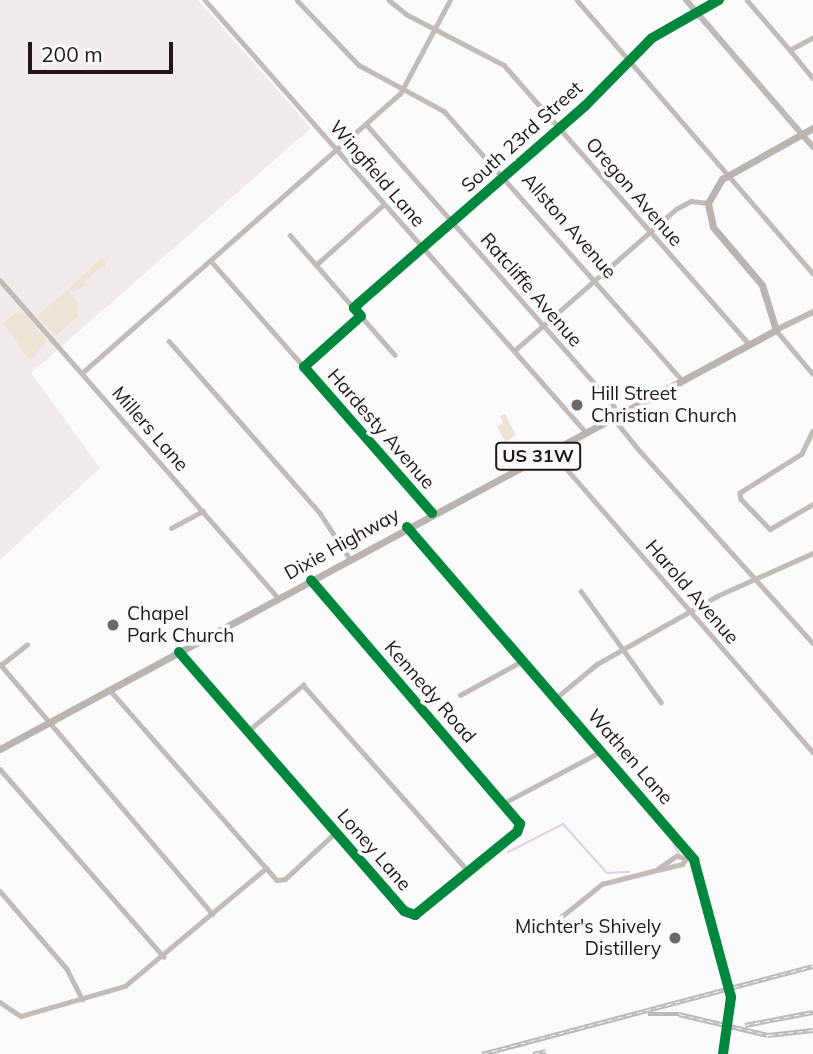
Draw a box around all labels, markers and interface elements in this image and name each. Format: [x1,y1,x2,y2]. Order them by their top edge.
scale bar [32,28,177,72]
text: 200 m [41,41,103,67]
street label: South 23rd Street [457,77,587,197]
street label: Wingfield Lane [325,116,429,232]
street label: Oregon Avenue [581,133,687,251]
street label: Allston Avenue [517,169,621,283]
street label: Ratcliffe Avenue [475,228,587,352]
street label: Hardesty Avenue [323,364,439,494]
street label: Millers Lane [107,382,193,476]
place label: Hill Street Christian Church [591,383,737,427]
marker: Hill Street Christian Church [569,397,585,413]
road number: US 31W [494,442,582,470]
street label: Dixie Highway [281,503,403,585]
street label: Harold Avenue [641,535,743,649]
place label: Chapel Park Church [127,603,234,647]
marker: Chapel Park Church [105,617,121,633]
street label: Kennedy Road [379,636,481,748]
street label: Wathen Lane [582,705,678,809]
street label: Loney Lane [332,805,416,895]
place label: Michter's Shively Distillery [515,916,661,960]
marker: Michter's Shively Distillery [667,930,683,946]

